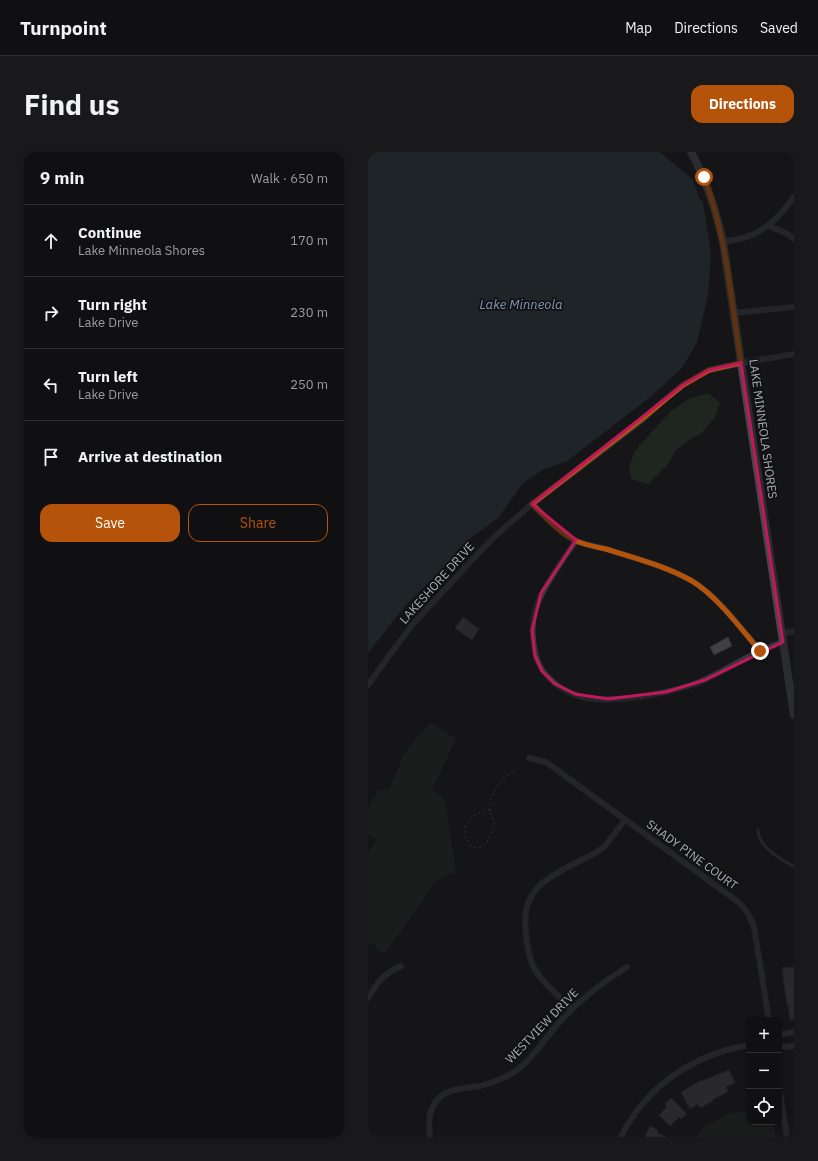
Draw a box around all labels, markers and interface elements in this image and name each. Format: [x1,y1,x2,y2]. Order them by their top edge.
text: Turnpoint [20,16,107,40]
text: Map [625,19,652,37]
text: Directions [674,19,738,37]
text: Saved [760,19,798,37]
button: Directions [691,85,794,123]
text: Find us [24,86,120,123]
text: 9 min [40,167,84,189]
route start [695,168,713,186]
text: Walk · 650 m [251,170,328,187]
text: Continue [78,223,142,242]
icon: ahead [40,230,62,252]
text: 170 m [290,232,328,249]
text: Lake Minneola Shores [78,242,205,259]
text: Turn right [78,295,147,314]
water label: Lake Minneola [480,296,563,313]
icon: right [40,302,62,324]
text: 230 m [290,304,328,321]
text: Lake Drive [78,314,138,331]
street label: LAKE MINNEOLA SHORES [746,358,781,500]
text: Turn left [78,367,138,386]
icon: left [40,374,62,396]
text: 250 m [290,376,328,393]
text: Lake Drive [78,386,138,403]
icon: arrive [40,446,62,468]
text: Arrive at destination [78,447,222,466]
button: Save [40,504,180,542]
button: Share [188,504,328,542]
street label: LAKESHORE DRIVE [396,539,477,627]
route end [751,642,769,660]
street label: SHADY PINE COURT [644,816,741,893]
street label: WESTVIEW DRIVE [502,985,581,1066]
map controls [746,1017,782,1125]
button: + [746,1017,782,1053]
button: − [746,1053,782,1089]
button: locate [746,1089,782,1125]

